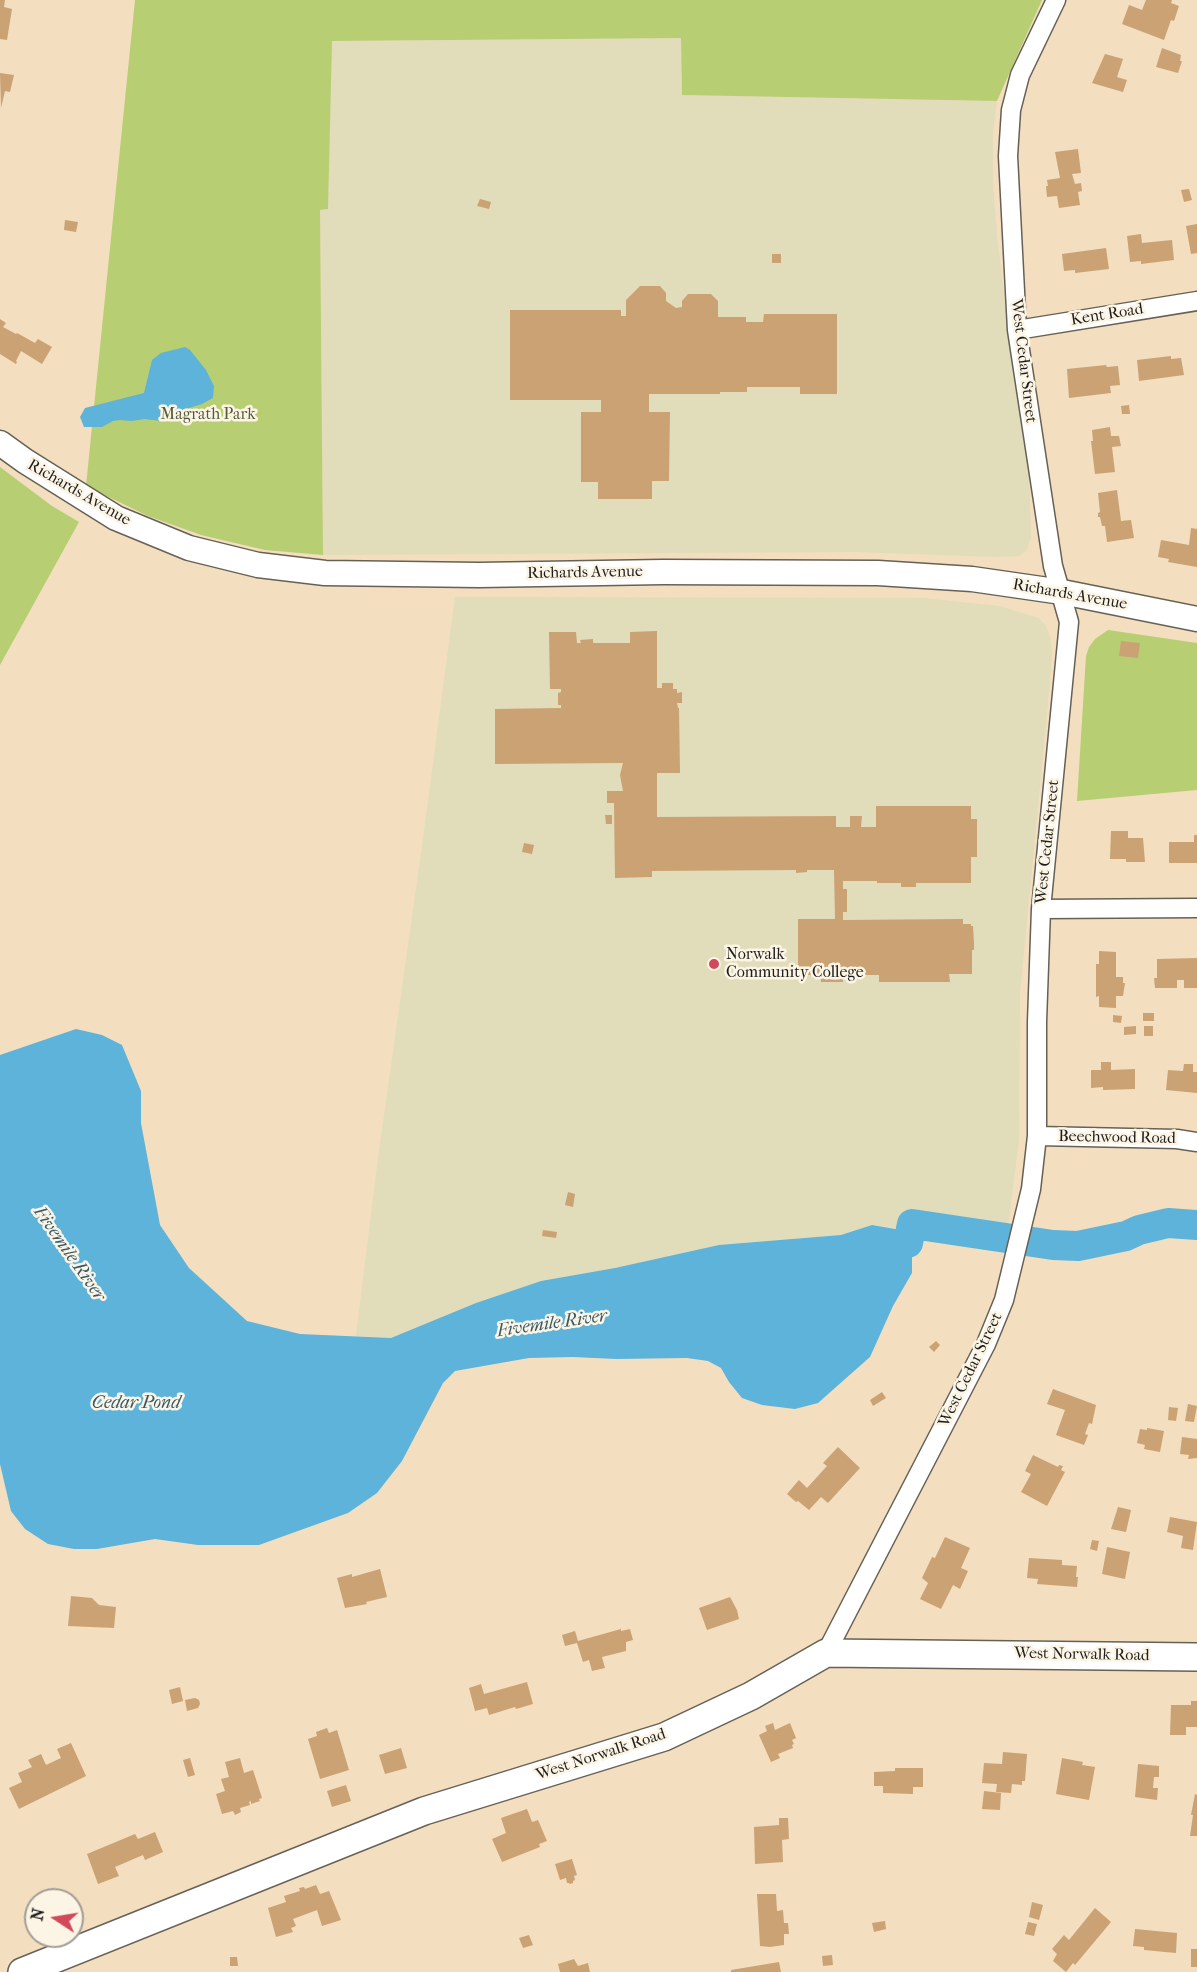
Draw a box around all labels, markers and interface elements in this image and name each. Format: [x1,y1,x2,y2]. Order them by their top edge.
street label: West Cedar Street [1006,298,1040,424]
street label: Kent Road [1069,300,1145,330]
park label: Magrath Park [161,405,255,425]
street label: Richards Avenue [24,456,134,530]
street label: Richards Avenue [527,562,643,584]
street label: Richards Avenue [1011,575,1129,615]
street label: West Cedar Street [1032,779,1064,905]
place label: Norwalk Community College [726,945,864,983]
marker: Norwalk Community College [707,957,721,971]
street label: Beechwood Road [1058,1127,1176,1149]
water label: Fivemile River [28,1202,110,1306]
water label: Fivemile River [496,1306,608,1342]
street label: West Cedar Street [935,1310,1007,1430]
water label: Cedar Pond [92,1393,180,1415]
street label: West Norwalk Road [1014,1644,1150,1666]
street label: West Norwalk Road [534,1725,668,1785]
north arrow [24,1888,84,1948]
text: N [27,1907,48,1922]

